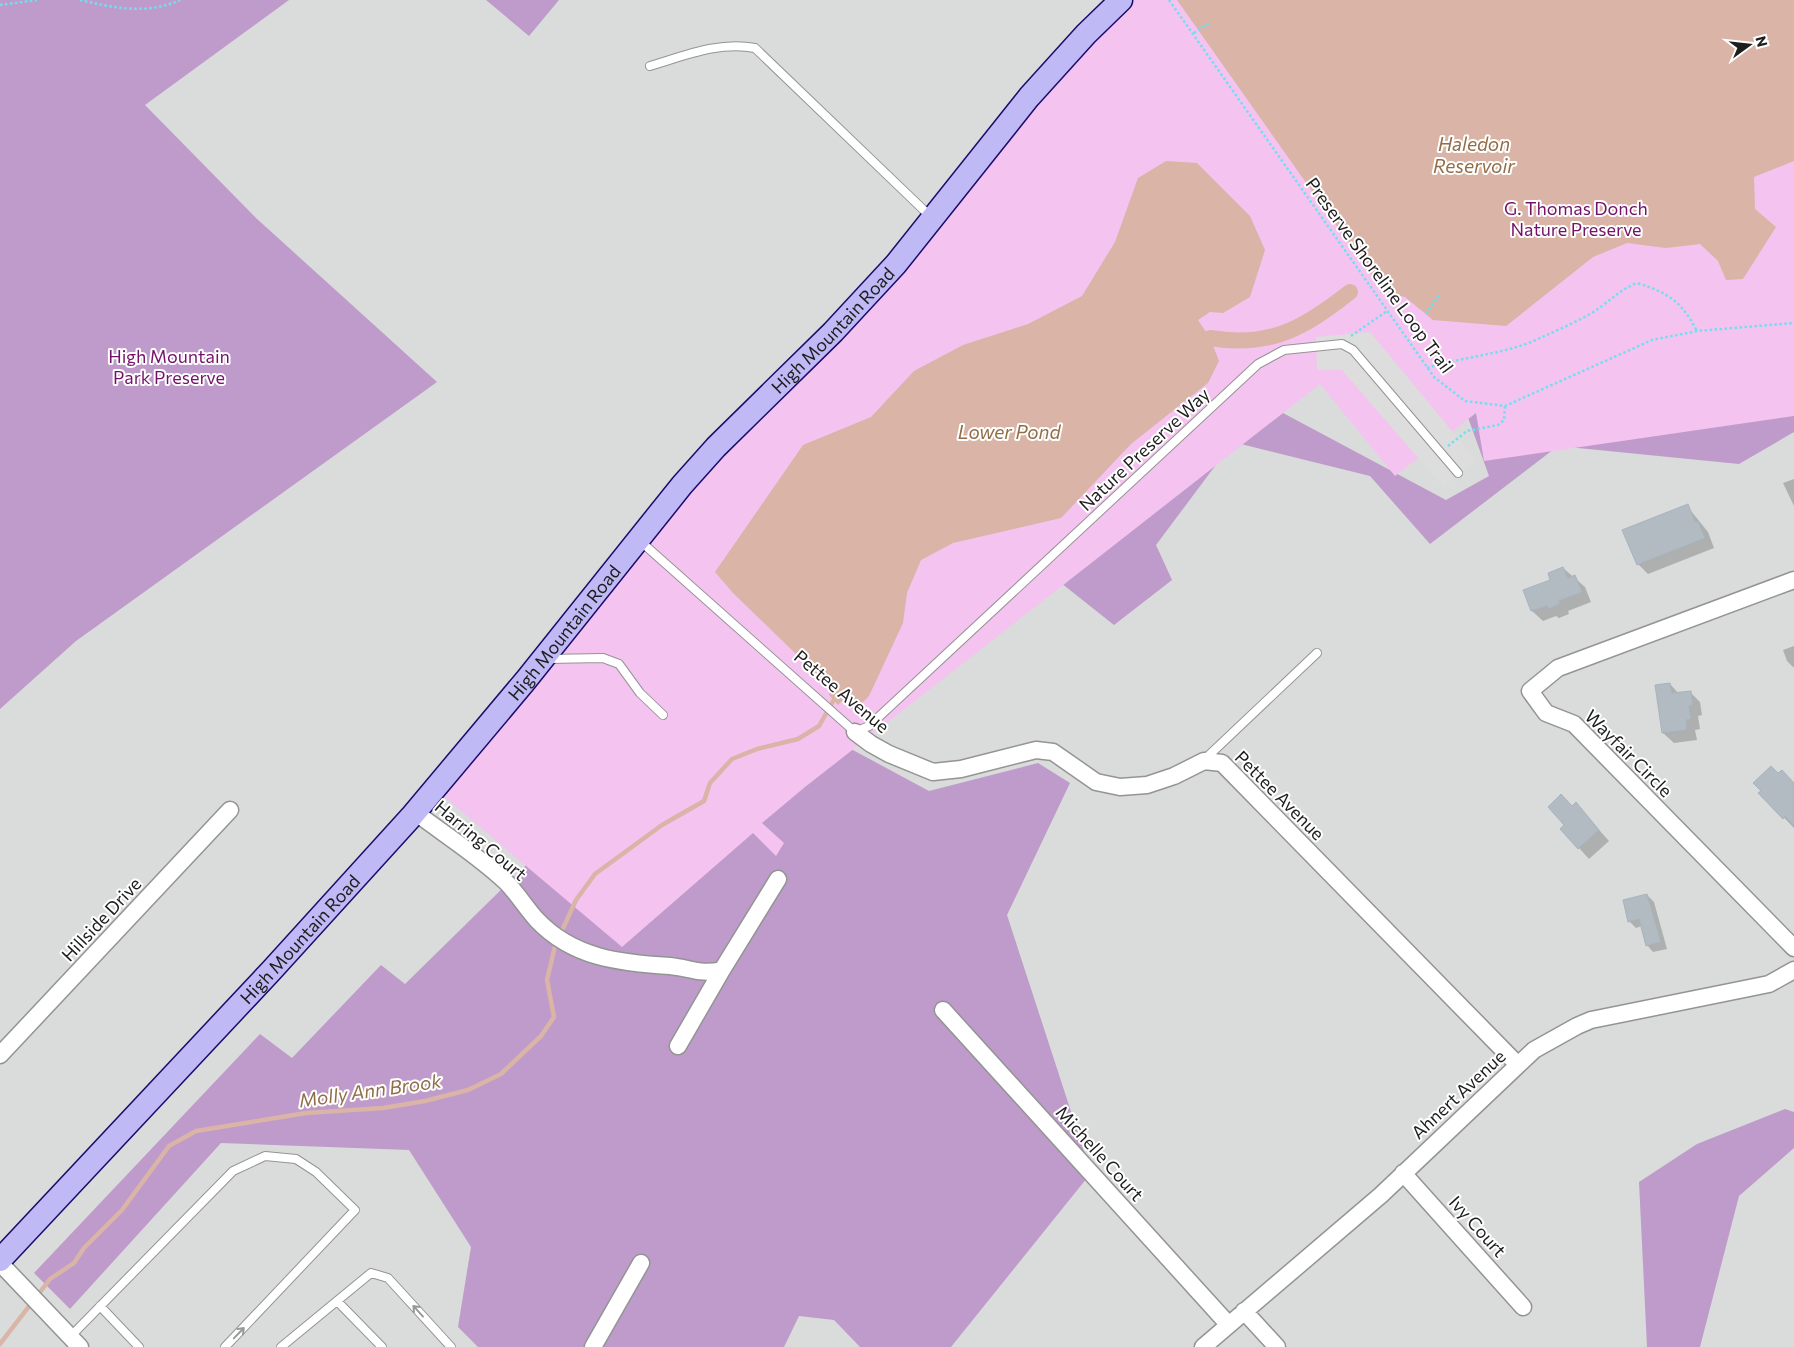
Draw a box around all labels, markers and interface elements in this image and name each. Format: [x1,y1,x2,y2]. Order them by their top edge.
north arrow [1724,20,1774,70]
text: N [1752,34,1772,49]
water label: Haledon Reservoir [1433,132,1516,177]
street label: Preserve Shoreline Loop Trail [1302,173,1458,377]
park label: G. Thomas Donch Nature Preserve [1504,197,1648,240]
street label: High Mountain Road [766,262,899,398]
park label: High Mountain Park Preserve [108,345,230,388]
street label: Nature Preserve Way [1074,383,1214,515]
water label: Lower Pond [958,420,1061,443]
street label: High Mountain Road [503,560,625,705]
street label: Pettee Avenue [790,645,894,737]
street label: Wayfair Circle [1581,705,1677,801]
street label: Pettee Avenue [1231,746,1329,844]
street label: Harring Court [431,795,531,885]
street label: High Mountain Road [235,870,364,1008]
street label: Hillside Drive [57,872,145,966]
street label: Ahnert Avenue [1406,1045,1510,1143]
water label: Molly Ann Brook [297,1069,443,1111]
street label: Michelle Court [1052,1101,1148,1205]
street label: Ivy Court [1445,1191,1511,1261]
one-way arrow [412,1305,424,1318]
one-way arrow [233,1326,245,1339]

